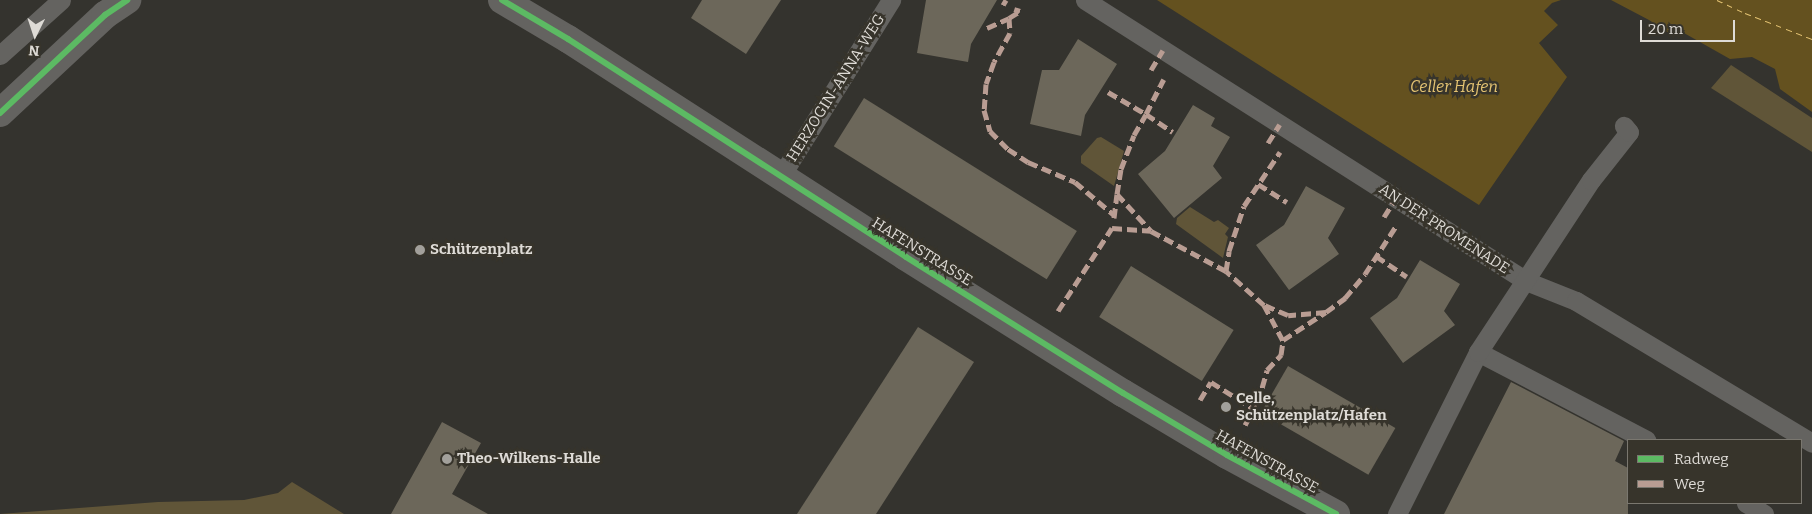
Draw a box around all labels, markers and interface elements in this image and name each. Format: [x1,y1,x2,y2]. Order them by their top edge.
north arrow [10,10,60,60]
scale bar [1642,10,1737,42]
street label: HERZOGIN-ANNA-WEG [783,11,889,165]
text: 20 m [1648,20,1683,38]
text: N [28,42,40,59]
water label: Celler Hafen [1410,77,1498,97]
street label: AN DER PROMENADE [1375,180,1513,278]
street label: HAFENSTRASSE [869,214,975,290]
place label: Schützenplatz [430,241,532,259]
marker: Schützenplatz [414,244,426,256]
place label: Celle, Schützenplatz/Hafen [1236,389,1387,424]
marker: Celle, Schützenplatz/Hafen [1220,401,1232,413]
street label: HAFENSTRASSE [1213,426,1321,498]
legend [1627,439,1802,504]
place label: Theo-Wilkens-Halle [457,450,601,468]
text: Radweg [1674,450,1729,468]
marker: Theo-Wilkens-Halle [441,453,453,465]
text: Weg [1674,475,1705,493]

